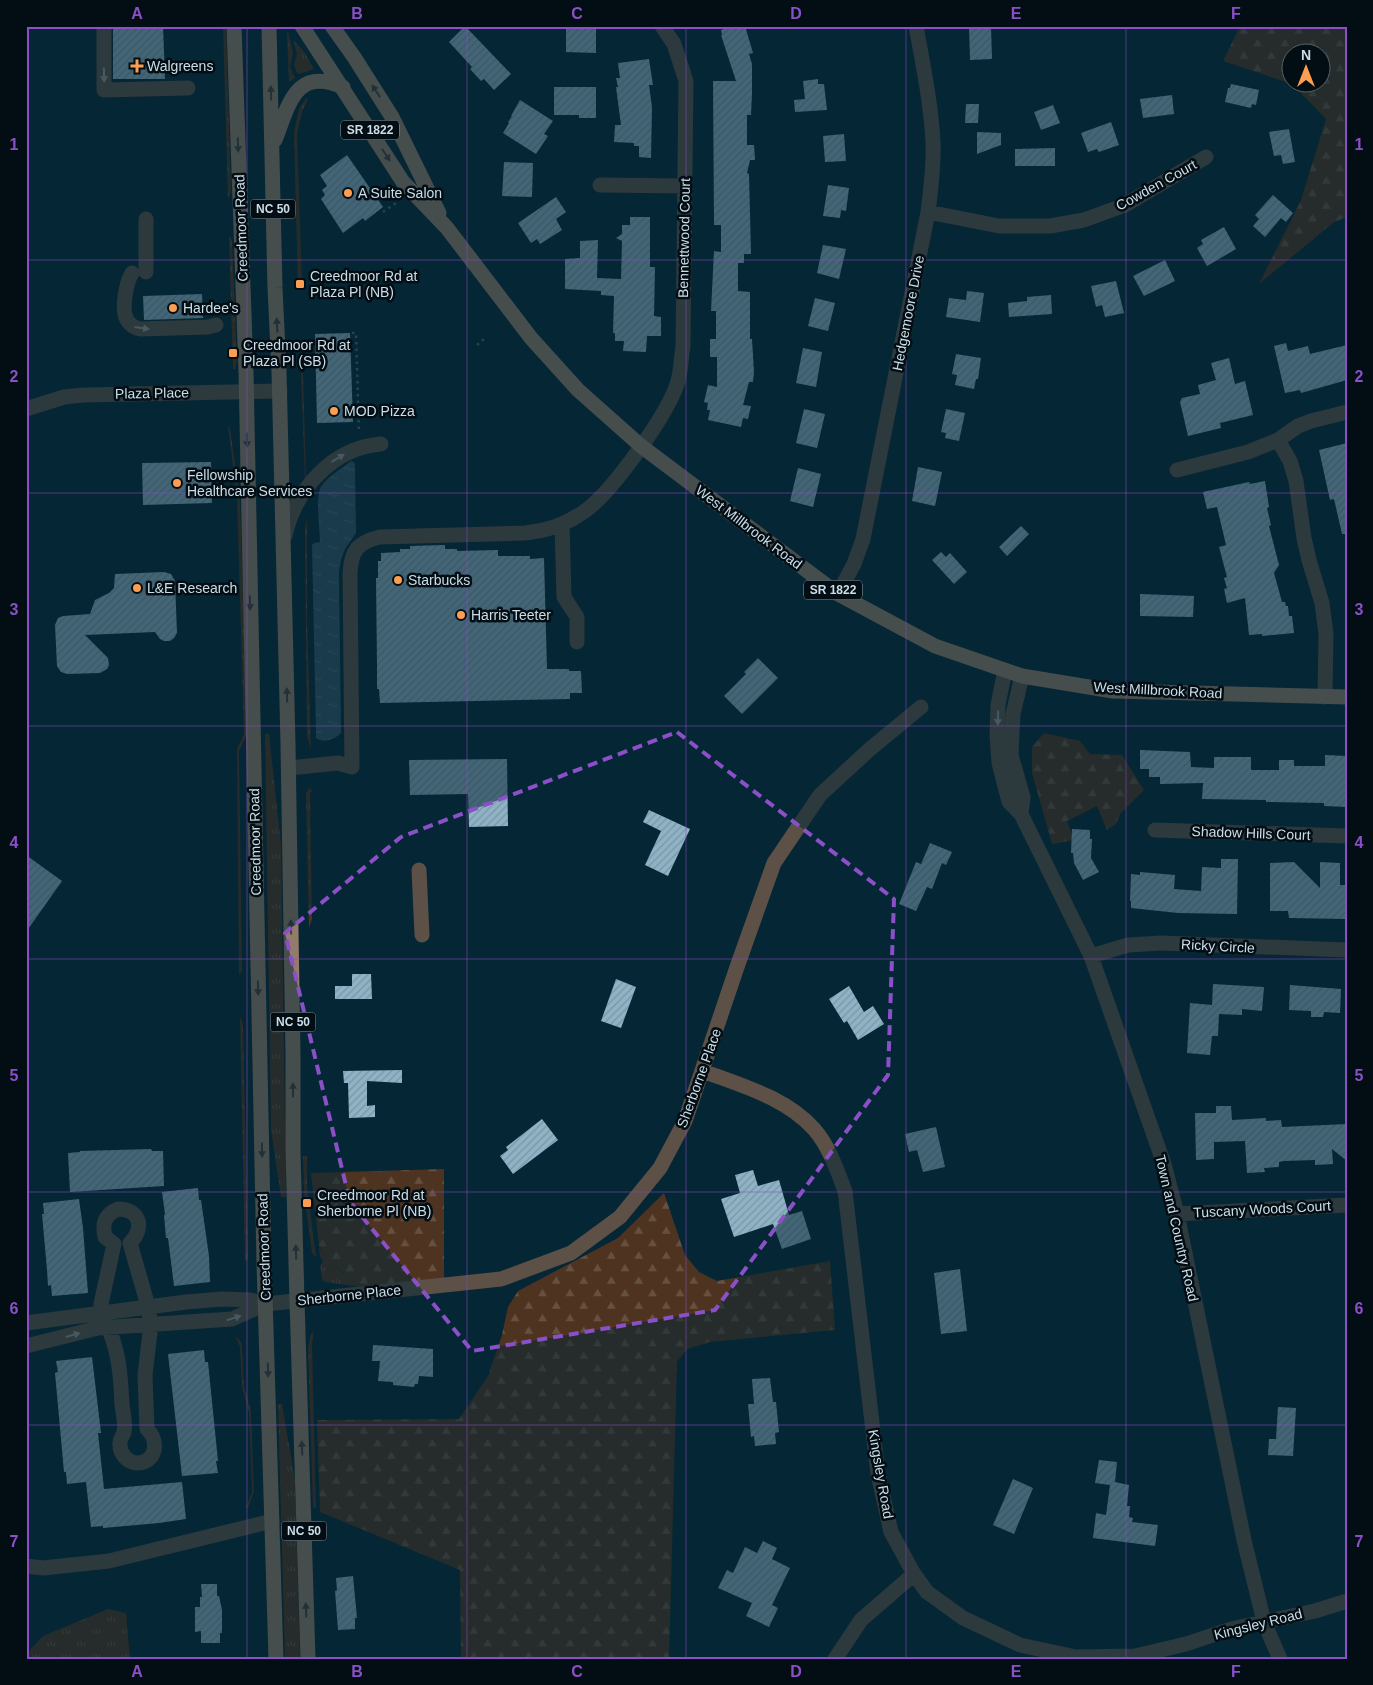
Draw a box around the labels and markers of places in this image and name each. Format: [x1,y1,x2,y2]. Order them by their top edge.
place label: Walgreens [147,58,213,74]
marker: Walgreens [131,60,143,72]
place label: A Suite Salon [358,185,442,201]
marker: A Suite Salon [342,187,354,199]
place label: Creedmoor Rd at Plaza Pl (NB) [310,268,417,300]
marker: Creedmoor Rd at Plaza Pl (NB) [294,278,306,290]
place label: Hardee's [183,300,239,316]
marker: Hardee's [167,302,179,314]
place label: Creedmoor Rd at Plaza Pl (SB) [243,337,350,369]
marker: Creedmoor Rd at Plaza Pl (SB) [227,347,239,359]
place label: MOD Pizza [344,403,415,419]
marker: MOD Pizza [328,405,340,417]
place label: Fellowship Healthcare Services [187,467,312,499]
marker: Fellowship Healthcare Services [171,477,183,489]
place label: Starbucks [408,572,470,588]
marker: Starbucks [392,574,404,586]
place label: L&E Research [147,580,237,596]
marker: L&E Research [131,582,143,594]
place label: Harris Teeter [471,607,551,623]
marker: Harris Teeter [455,609,467,621]
place label: Creedmoor Rd at Sherborne Pl (NB) [317,1187,431,1219]
marker: Creedmoor Rd at Sherborne Pl (NB) [301,1197,313,1209]

